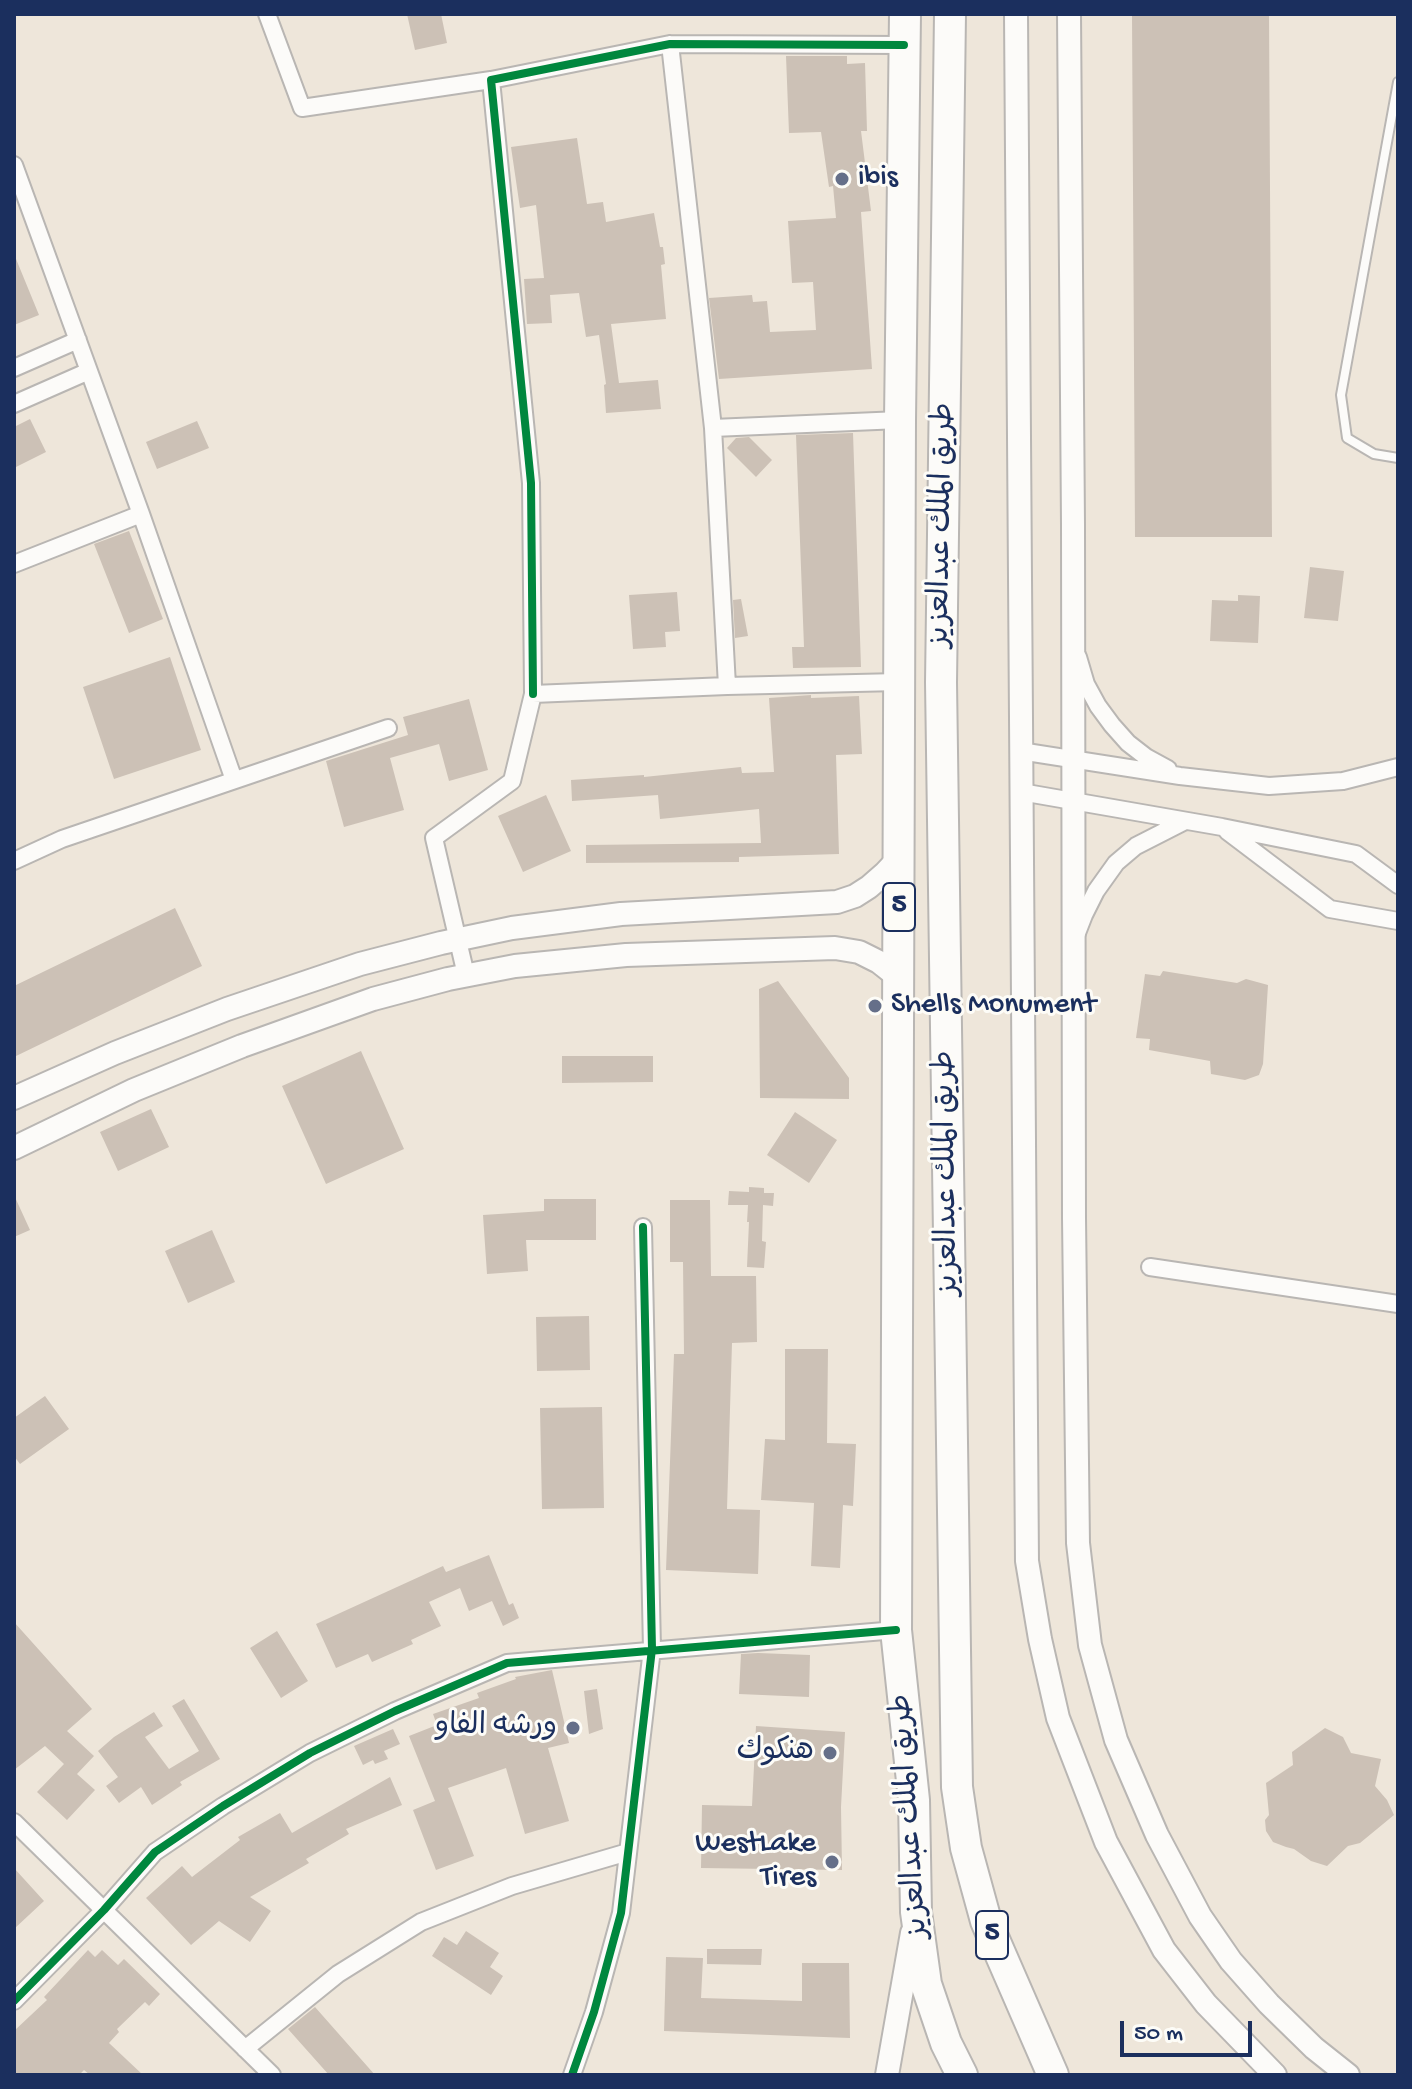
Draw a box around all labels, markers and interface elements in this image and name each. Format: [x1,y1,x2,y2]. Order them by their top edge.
place label: ibis [858,161,898,197]
marker: ibis [833,170,851,188]
street label: طريق الملك عبدالعزيز [924,402,964,648]
road number: 5 [883,883,915,931]
place label: Shells Monument [891,988,1096,1024]
marker: Shells Monument [866,997,884,1015]
street label: طريق الملك عبدالعزيز [929,1050,969,1296]
street label: طريق الملك عبدالعزيز [885,1692,939,1940]
place label: ورشه الفاو [435,1710,557,1746]
marker: ورشه الفاو [564,1719,582,1737]
place label: هنكوك [737,1735,814,1771]
marker: هنكوك [821,1744,839,1762]
place label: WestLake Tires [695,1827,816,1898]
marker: WestLake Tires [823,1853,841,1871]
road number: 5 [976,1911,1008,1959]
scale bar [1124,2005,1256,2055]
text: 50 m [1134,2020,1183,2049]

